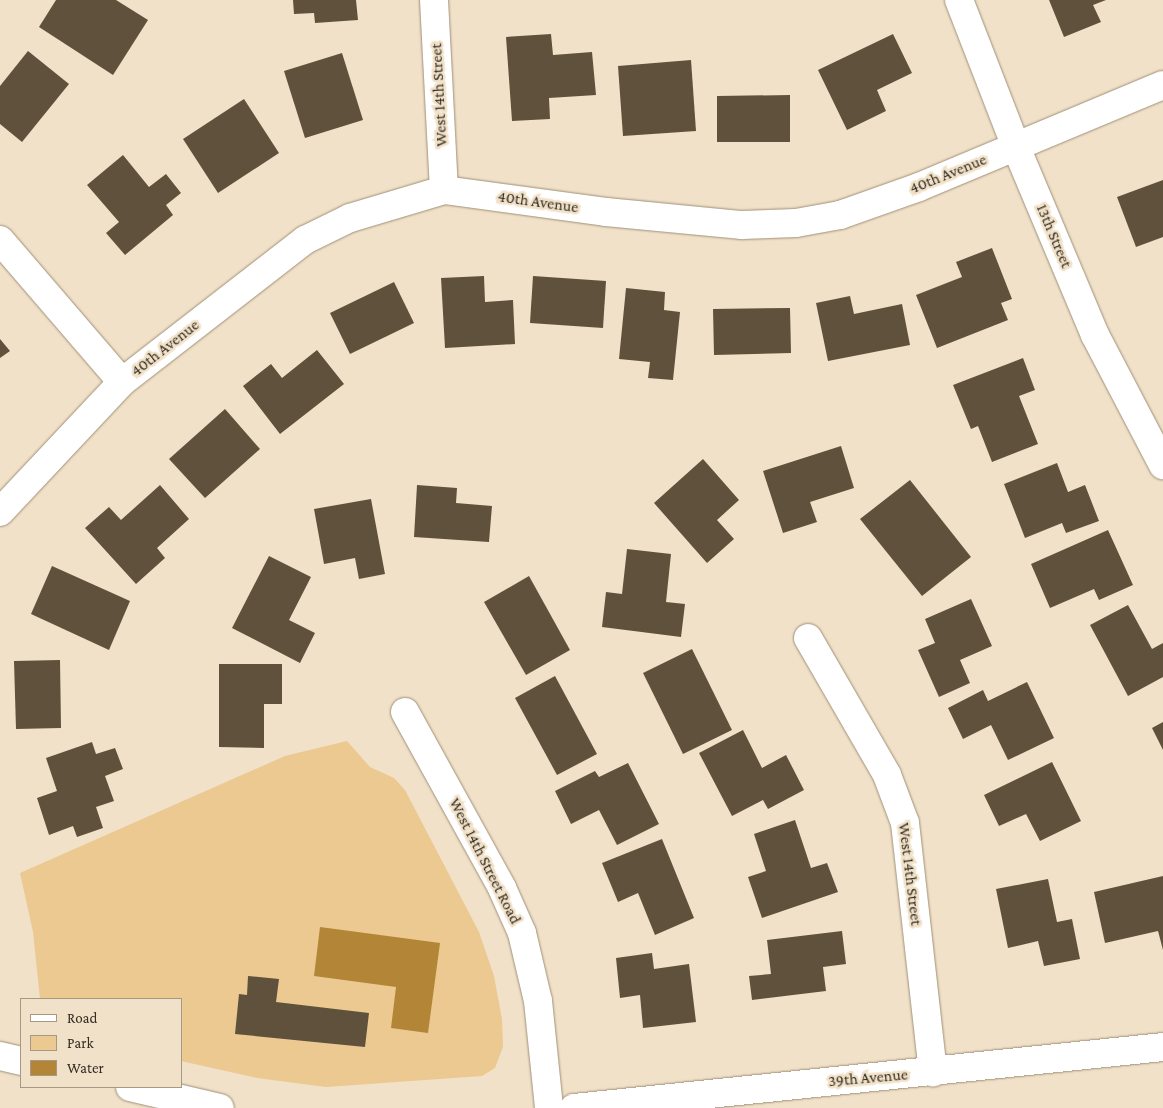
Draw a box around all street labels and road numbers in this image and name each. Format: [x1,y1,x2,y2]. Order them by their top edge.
street label: West 14th Street [427,43,451,147]
street label: 40th Avenue [907,150,989,198]
street label: 40th Avenue [496,187,580,217]
street label: 13th Street [1032,201,1076,271]
street label: 40th Avenue [127,315,203,381]
street label: West 14th Street Road [445,795,525,927]
street label: West 14th Street [894,821,926,927]
street label: 39th Avenue [827,1065,909,1091]

